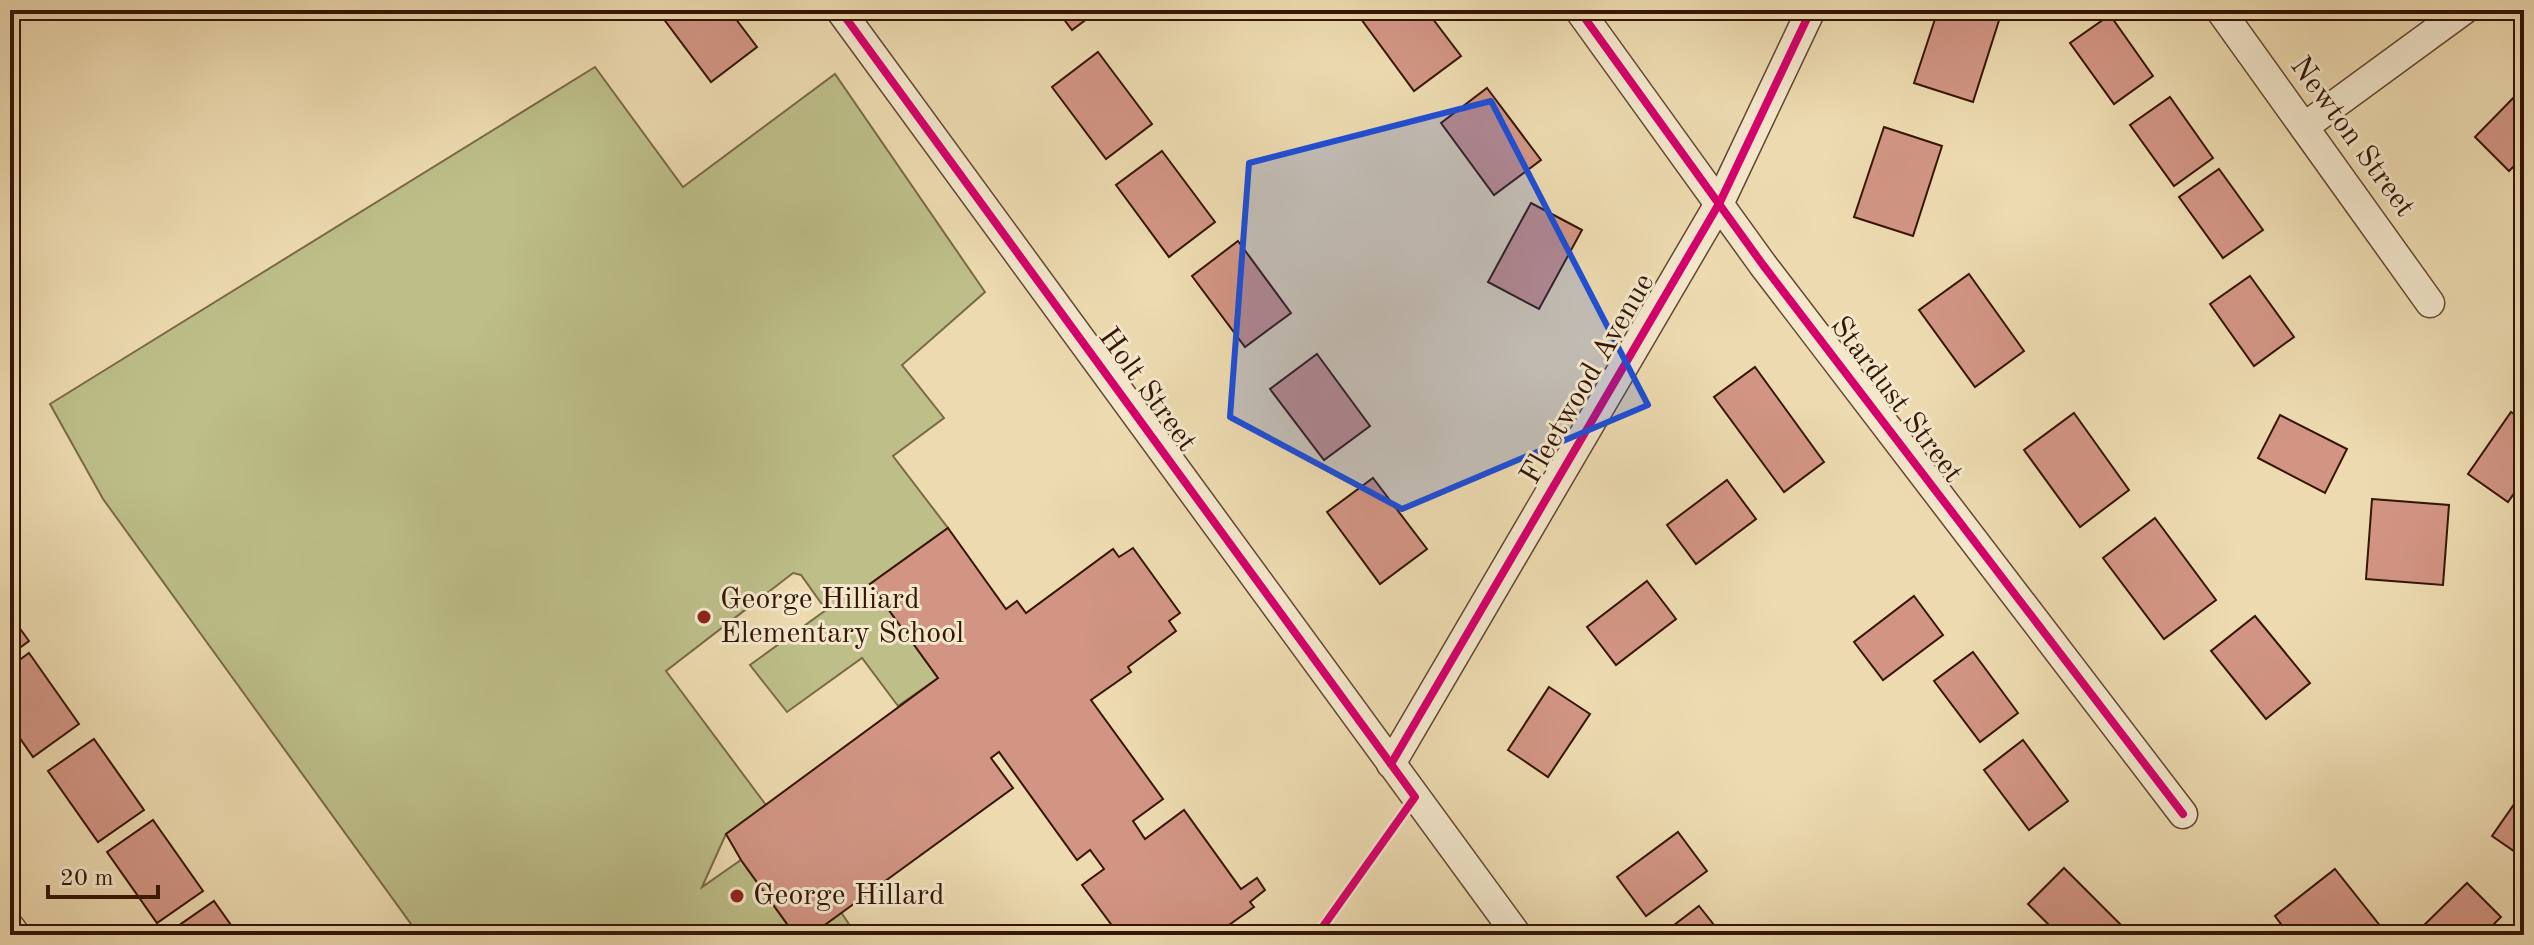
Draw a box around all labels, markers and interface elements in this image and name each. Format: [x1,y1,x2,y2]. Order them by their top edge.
street label: Newton Street [2284,51,2420,223]
street label: Fleetwood Avenue [1516,269,1660,489]
street label: Stardust Street [1824,311,1968,489]
street label: Holt Street [1092,323,1202,457]
place label: George Hilliard Elementary School [720,585,964,649]
marker: George Hilliard Elementary School [695,608,713,626]
scale bar [48,849,158,899]
text: 20 m [60,867,114,891]
place label: George Hillard [753,881,945,911]
marker: George Hillard [728,887,746,905]

